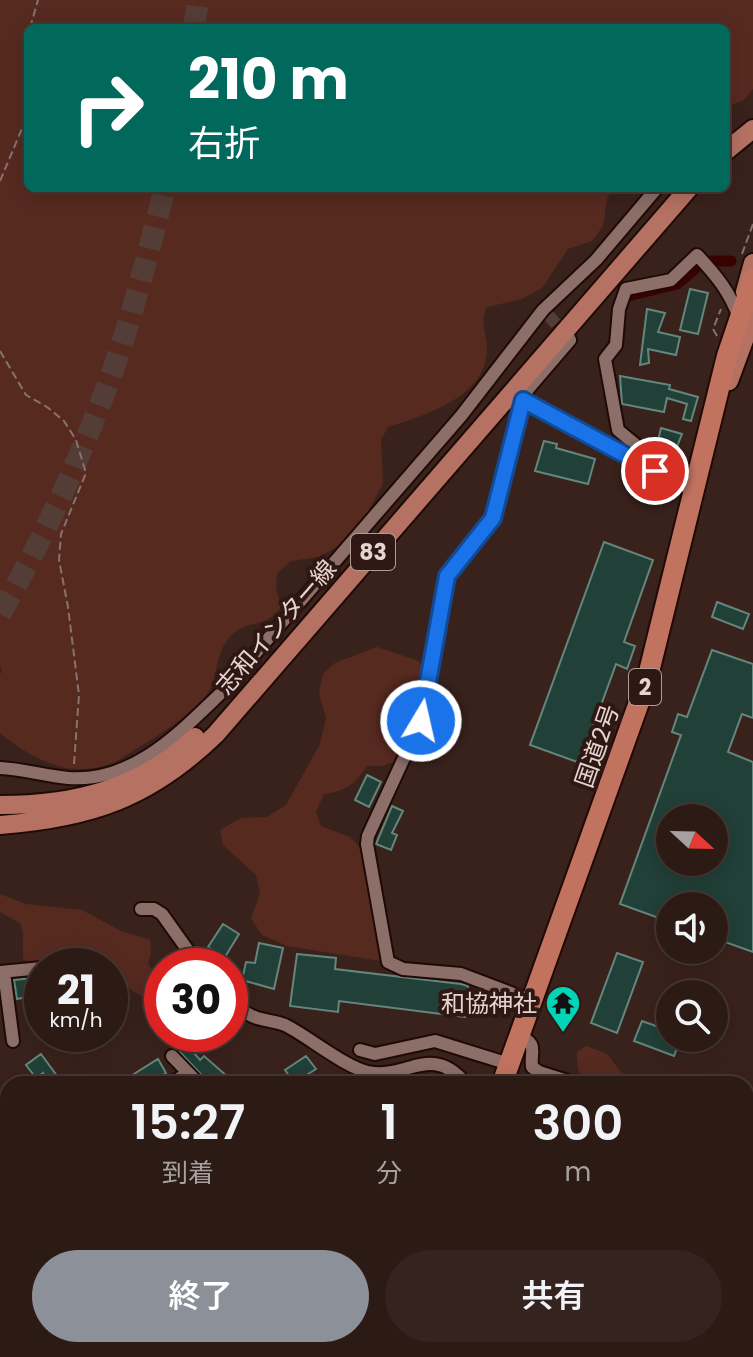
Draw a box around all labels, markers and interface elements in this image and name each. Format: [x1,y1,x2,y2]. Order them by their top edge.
text: 210 m [188,40,349,119]
icon: right [56,56,160,160]
text: 右折 [188,118,260,169]
pin [621,437,689,505]
icon: arrive [633,449,677,493]
road number: 83 [351,534,395,570]
street label: 志和インター線 [208,553,344,701]
road number: 2 [629,669,661,705]
position arrow [379,679,463,763]
street label: 国道2号 [567,700,627,792]
north arrow [656,804,728,876]
map controls [656,804,728,1052]
button: sound [656,892,728,964]
speed limit sign: 30 [144,948,248,1052]
text: 21 [57,962,95,1018]
button: search [656,980,728,1052]
temple icon: 和協神社 [544,984,582,1034]
place label: 和協神社 [441,987,537,1020]
text: km/h [49,1006,103,1034]
text: 15:27 [131,1089,245,1156]
text: 1 [380,1089,398,1156]
text: 300 [533,1090,623,1157]
text: m [565,1154,591,1190]
text: 到着 [162,1155,214,1191]
text: 分 [376,1155,402,1191]
button: 終了 [32,1250,369,1342]
button: 共有 [385,1250,722,1342]

